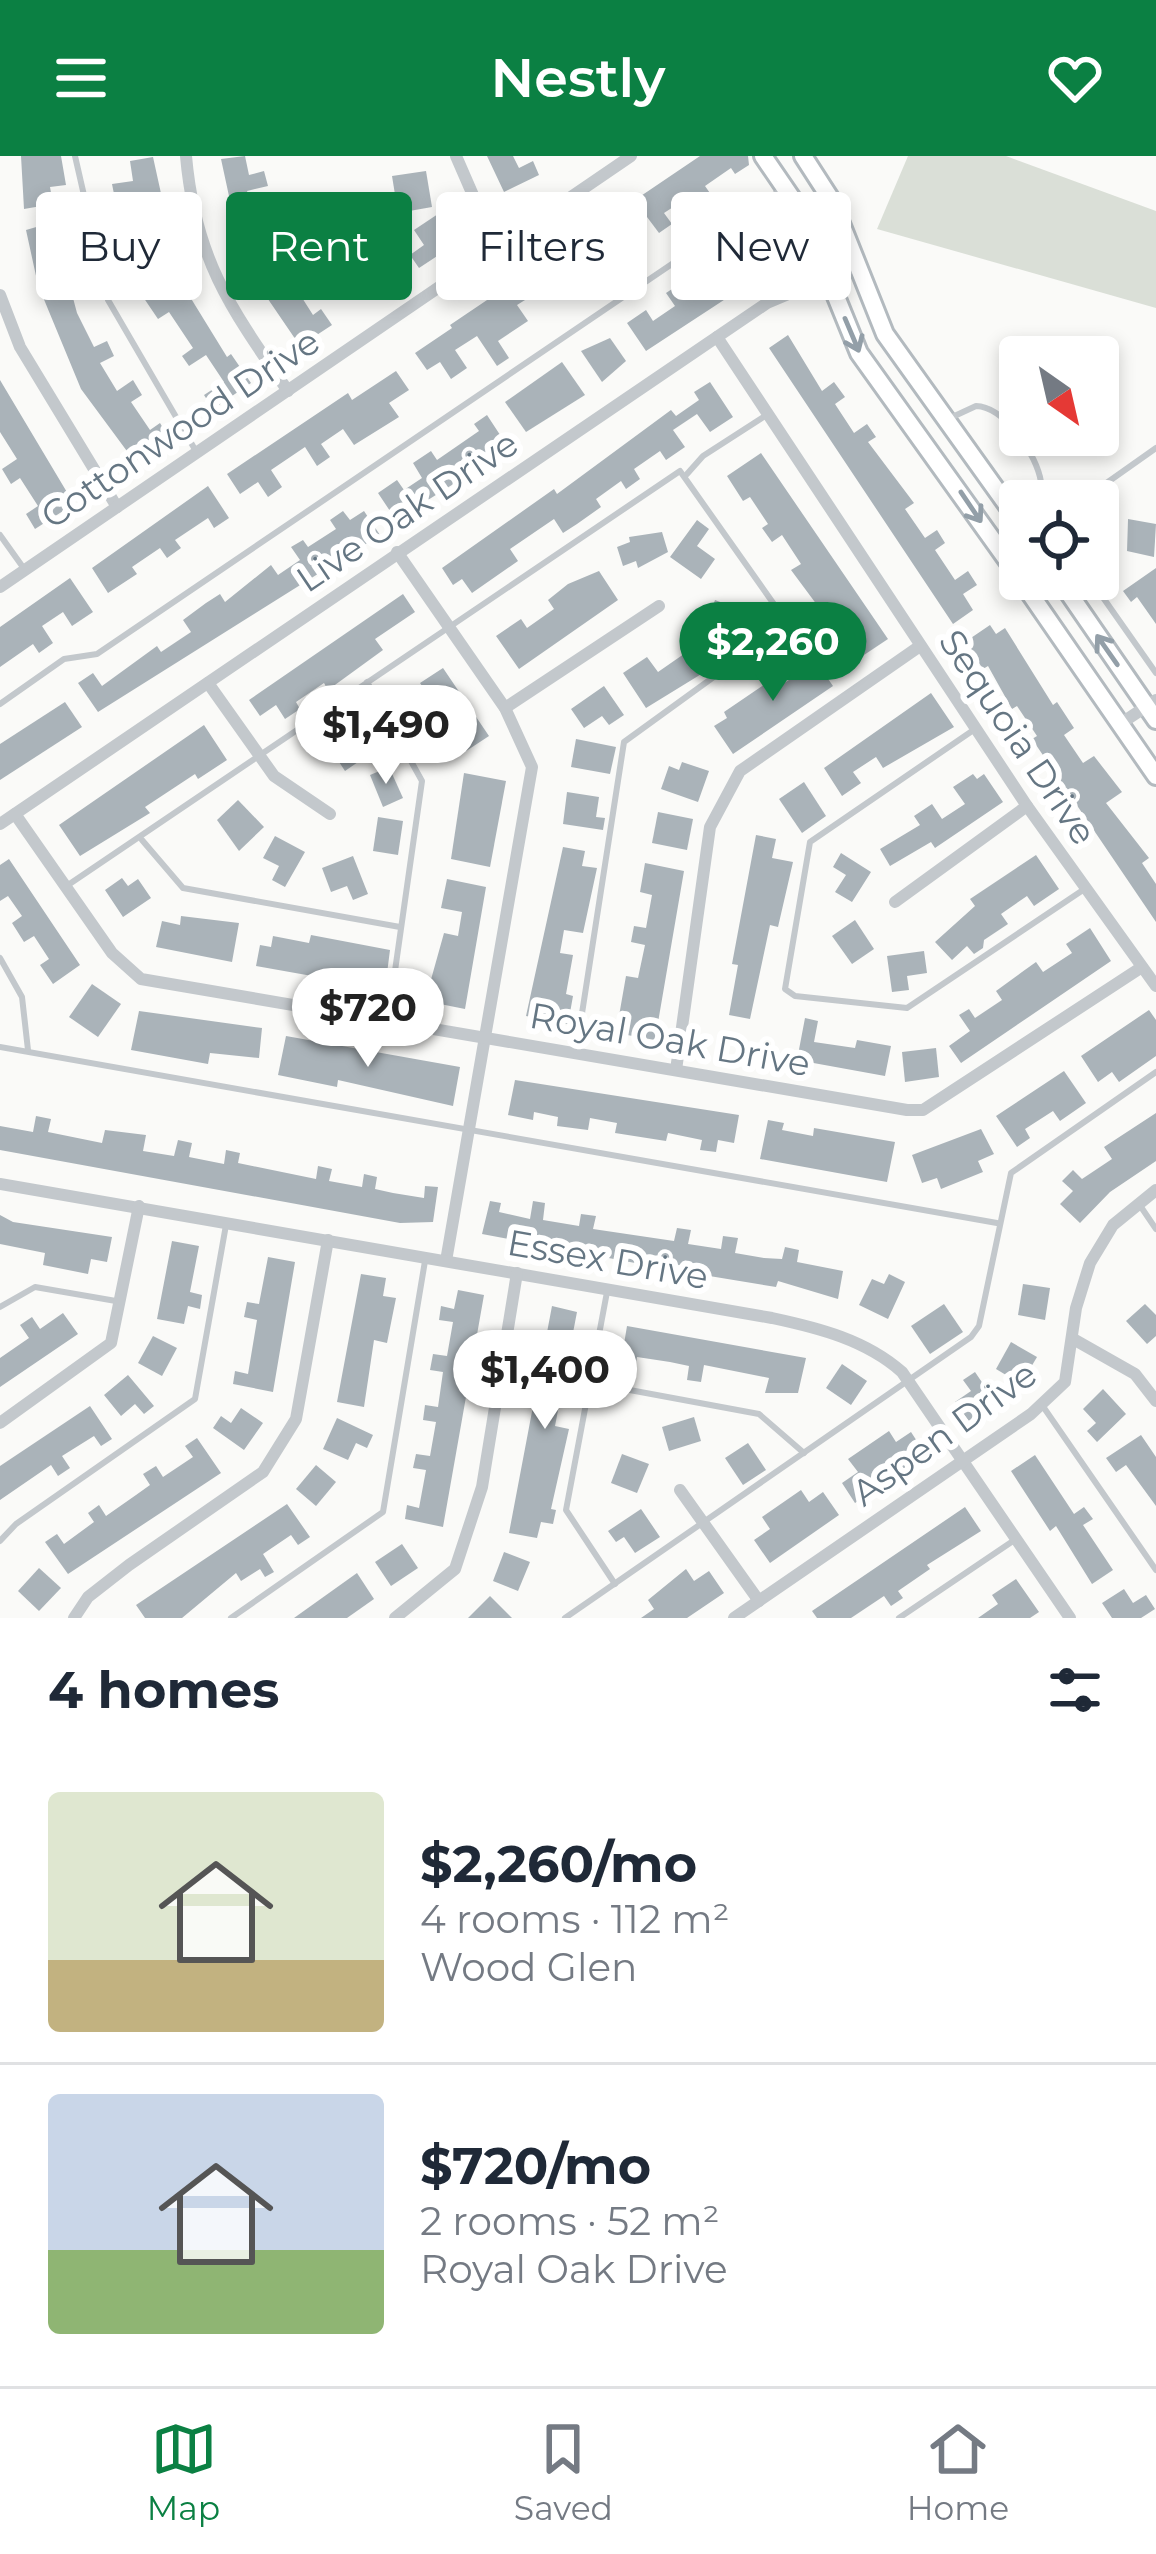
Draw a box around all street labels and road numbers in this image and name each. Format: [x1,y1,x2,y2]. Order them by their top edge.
street label: Cottonwood Drive [32,319,328,537]
street label: Live Oak Drive [288,421,526,601]
street label: Sequoia Drive [930,621,1106,853]
street label: Royal Oak Drive [526,993,814,1085]
street label: Essex Drive [504,1220,712,1298]
street label: Aspen Drive [843,1351,1045,1515]

